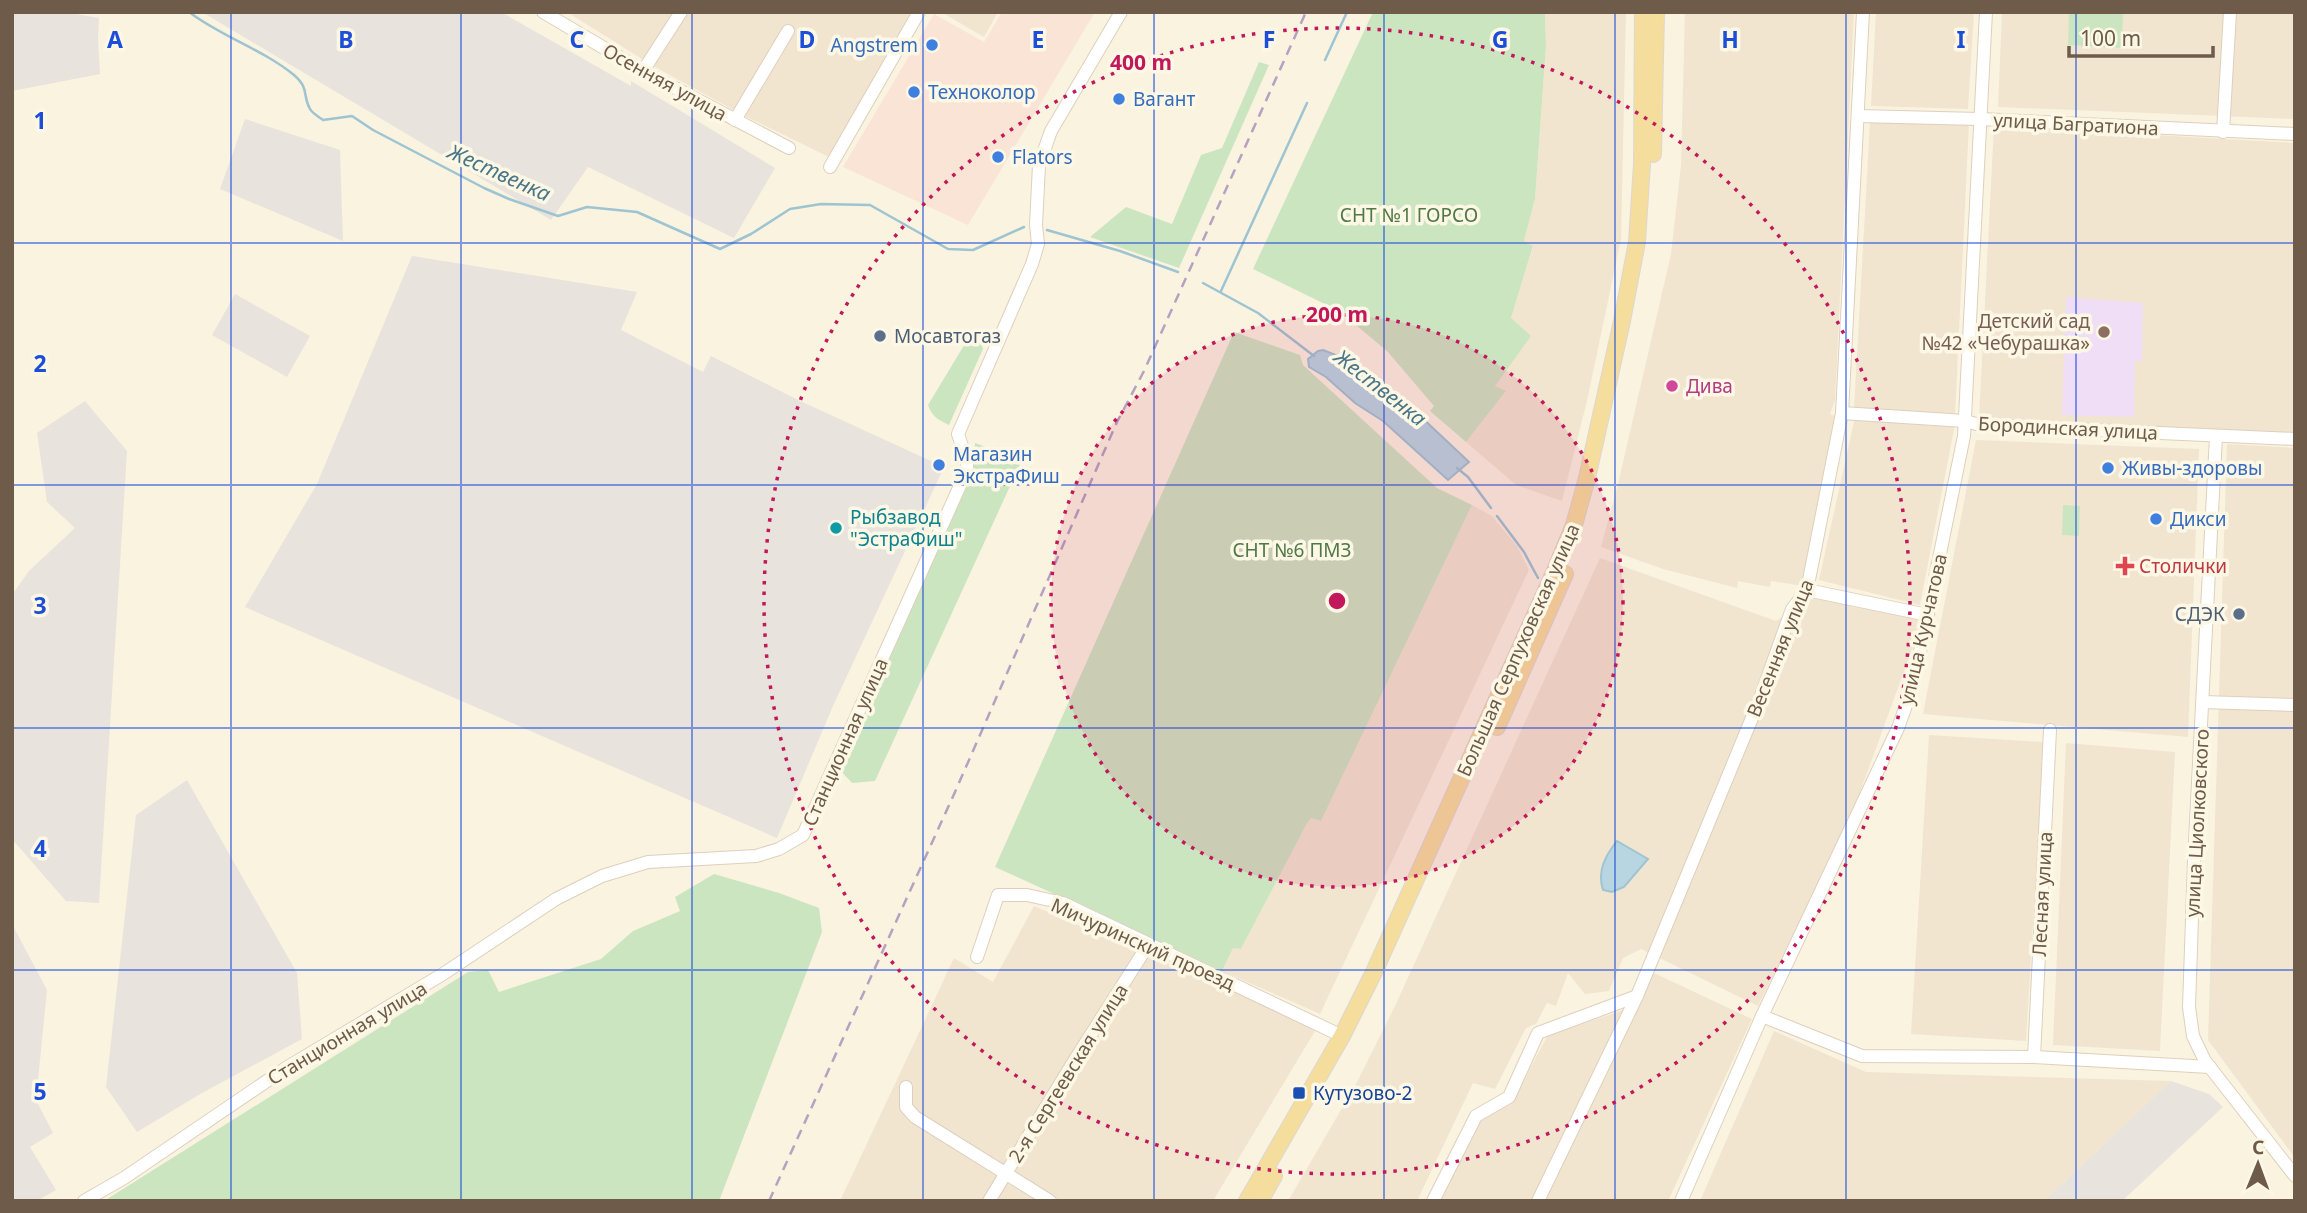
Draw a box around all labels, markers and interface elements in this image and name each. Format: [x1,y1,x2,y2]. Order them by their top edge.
scale bar [2069,14,2212,58]
text: A [107,23,123,55]
text: B [338,23,354,55]
text: C [570,23,585,55]
text: D [799,23,815,55]
text: E [1032,23,1044,55]
text: F [1263,23,1275,55]
text: G [1492,23,1508,55]
text: H [1721,23,1739,55]
text: I [1957,23,1966,55]
text: 100 m [2080,24,2141,52]
place label: Angstrem [831,32,918,58]
street label: Осенняя улица [598,37,732,127]
marker: Angstrem [924,37,940,53]
text: 400 m [1110,48,1172,76]
place label: Техноколор [928,79,1036,105]
marker: Техноколор [906,84,922,100]
place label: Вагант [1133,86,1195,112]
marker: Вагант [1111,91,1127,107]
text: 1 [33,104,47,136]
street label: улица Багратиона [1993,107,2159,141]
water label: Жественка [442,136,555,207]
place label: Flators [1012,144,1073,170]
marker: Flators [990,149,1006,165]
park label: СНТ №1 ГОРСО [1340,202,1478,228]
text: 200 m [1306,300,1368,328]
place label: Детский сад №42 «Чебурашка» [1922,308,2090,356]
place label: Мосавтогаз [894,323,1001,349]
marker: Детский сад №42 «Чебурашка» [2096,324,2112,340]
marker: Мосавтогаз [872,328,888,344]
water label: Жественка [1327,341,1433,432]
text: 2 [33,347,47,379]
place label: Дива [1686,373,1733,399]
marker: Дива [1664,378,1680,394]
street label: Бородинская улица [1977,410,2159,446]
place label: Магазин ЭкстраФиш [953,441,1060,489]
place label: Живы-здоровы [2122,455,2262,481]
marker: Магазин ЭкстраФиш [931,457,947,473]
marker: Живы-здоровы [2100,460,2116,476]
place label: Рыбзавод "ЭстраФиш" [850,504,962,552]
place label: Дикси [2170,506,2227,532]
marker: Дикси [2148,511,2164,527]
marker: Рыбзавод "ЭстраФиш" [828,520,844,536]
street label: Большая Серпуховская улица [1450,520,1586,780]
park label: СНТ №6 ПМЗ [1232,537,1352,563]
street label: улица Курчатова [1893,551,1953,707]
place label: Столички [2139,553,2227,579]
marker: Столички [2117,558,2133,574]
street label: Весенняя улица [1741,575,1819,721]
text: 3 [33,589,47,621]
centre of rings [1325,589,1349,613]
place label: СДЭК [2175,601,2225,627]
marker: СДЭК [2231,606,2247,622]
street label: Станционная улица [796,654,894,830]
street label: улица Циолковского [2179,728,2215,918]
street label: Лесная улица [2026,831,2058,957]
text: 4 [33,832,47,864]
street label: Мичуринский проезд [1047,892,1239,996]
street label: Станционная улица [262,975,432,1091]
street label: 2-я Сергеевская улица [1002,979,1134,1167]
text: 5 [33,1075,47,1107]
place label: Кутузово-2 [1313,1080,1412,1106]
marker: Кутузово-2 [1291,1085,1307,1101]
north arrow [2223,1129,2293,1199]
text: С [2252,1134,2265,1160]

